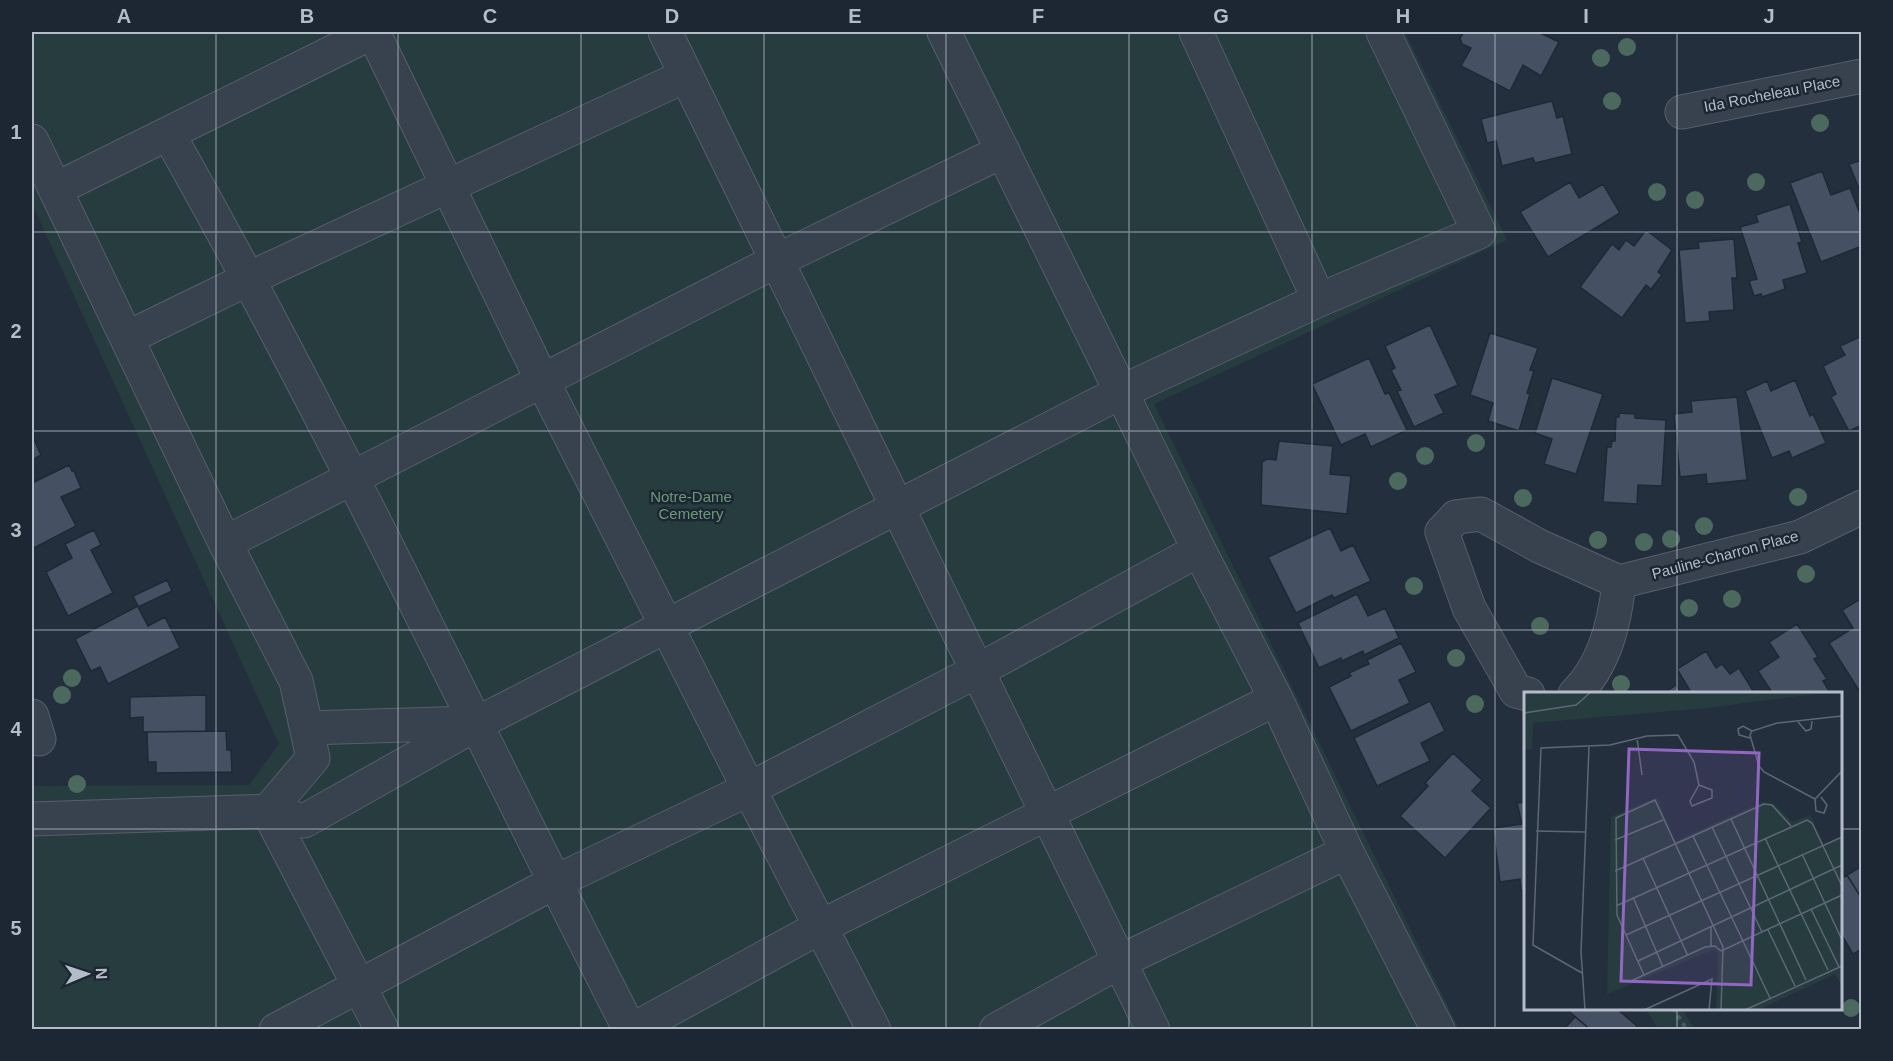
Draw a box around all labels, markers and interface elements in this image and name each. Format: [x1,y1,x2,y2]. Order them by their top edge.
text: A [117,5,131,27]
text: B [300,5,314,27]
text: C [483,5,497,27]
text: D [665,5,679,27]
text: E [848,5,862,27]
text: F [1032,5,1044,27]
text: G [1213,5,1229,27]
text: H [1396,5,1410,27]
text: I [1583,5,1589,27]
text: J [1763,5,1775,27]
street label: Ida Rocheleau Place [1702,72,1841,115]
text: 1 [10,121,22,143]
text: 2 [10,320,22,342]
park label: Notre-Dame Cemetery [650,488,732,522]
text: 3 [10,519,22,541]
street label: Pauline-Charron Place [1650,527,1800,582]
inset map [1524,692,1842,1010]
text: 4 [10,718,22,740]
text: 5 [10,917,22,939]
north arrow [57,944,117,1004]
text: N [93,967,110,980]

